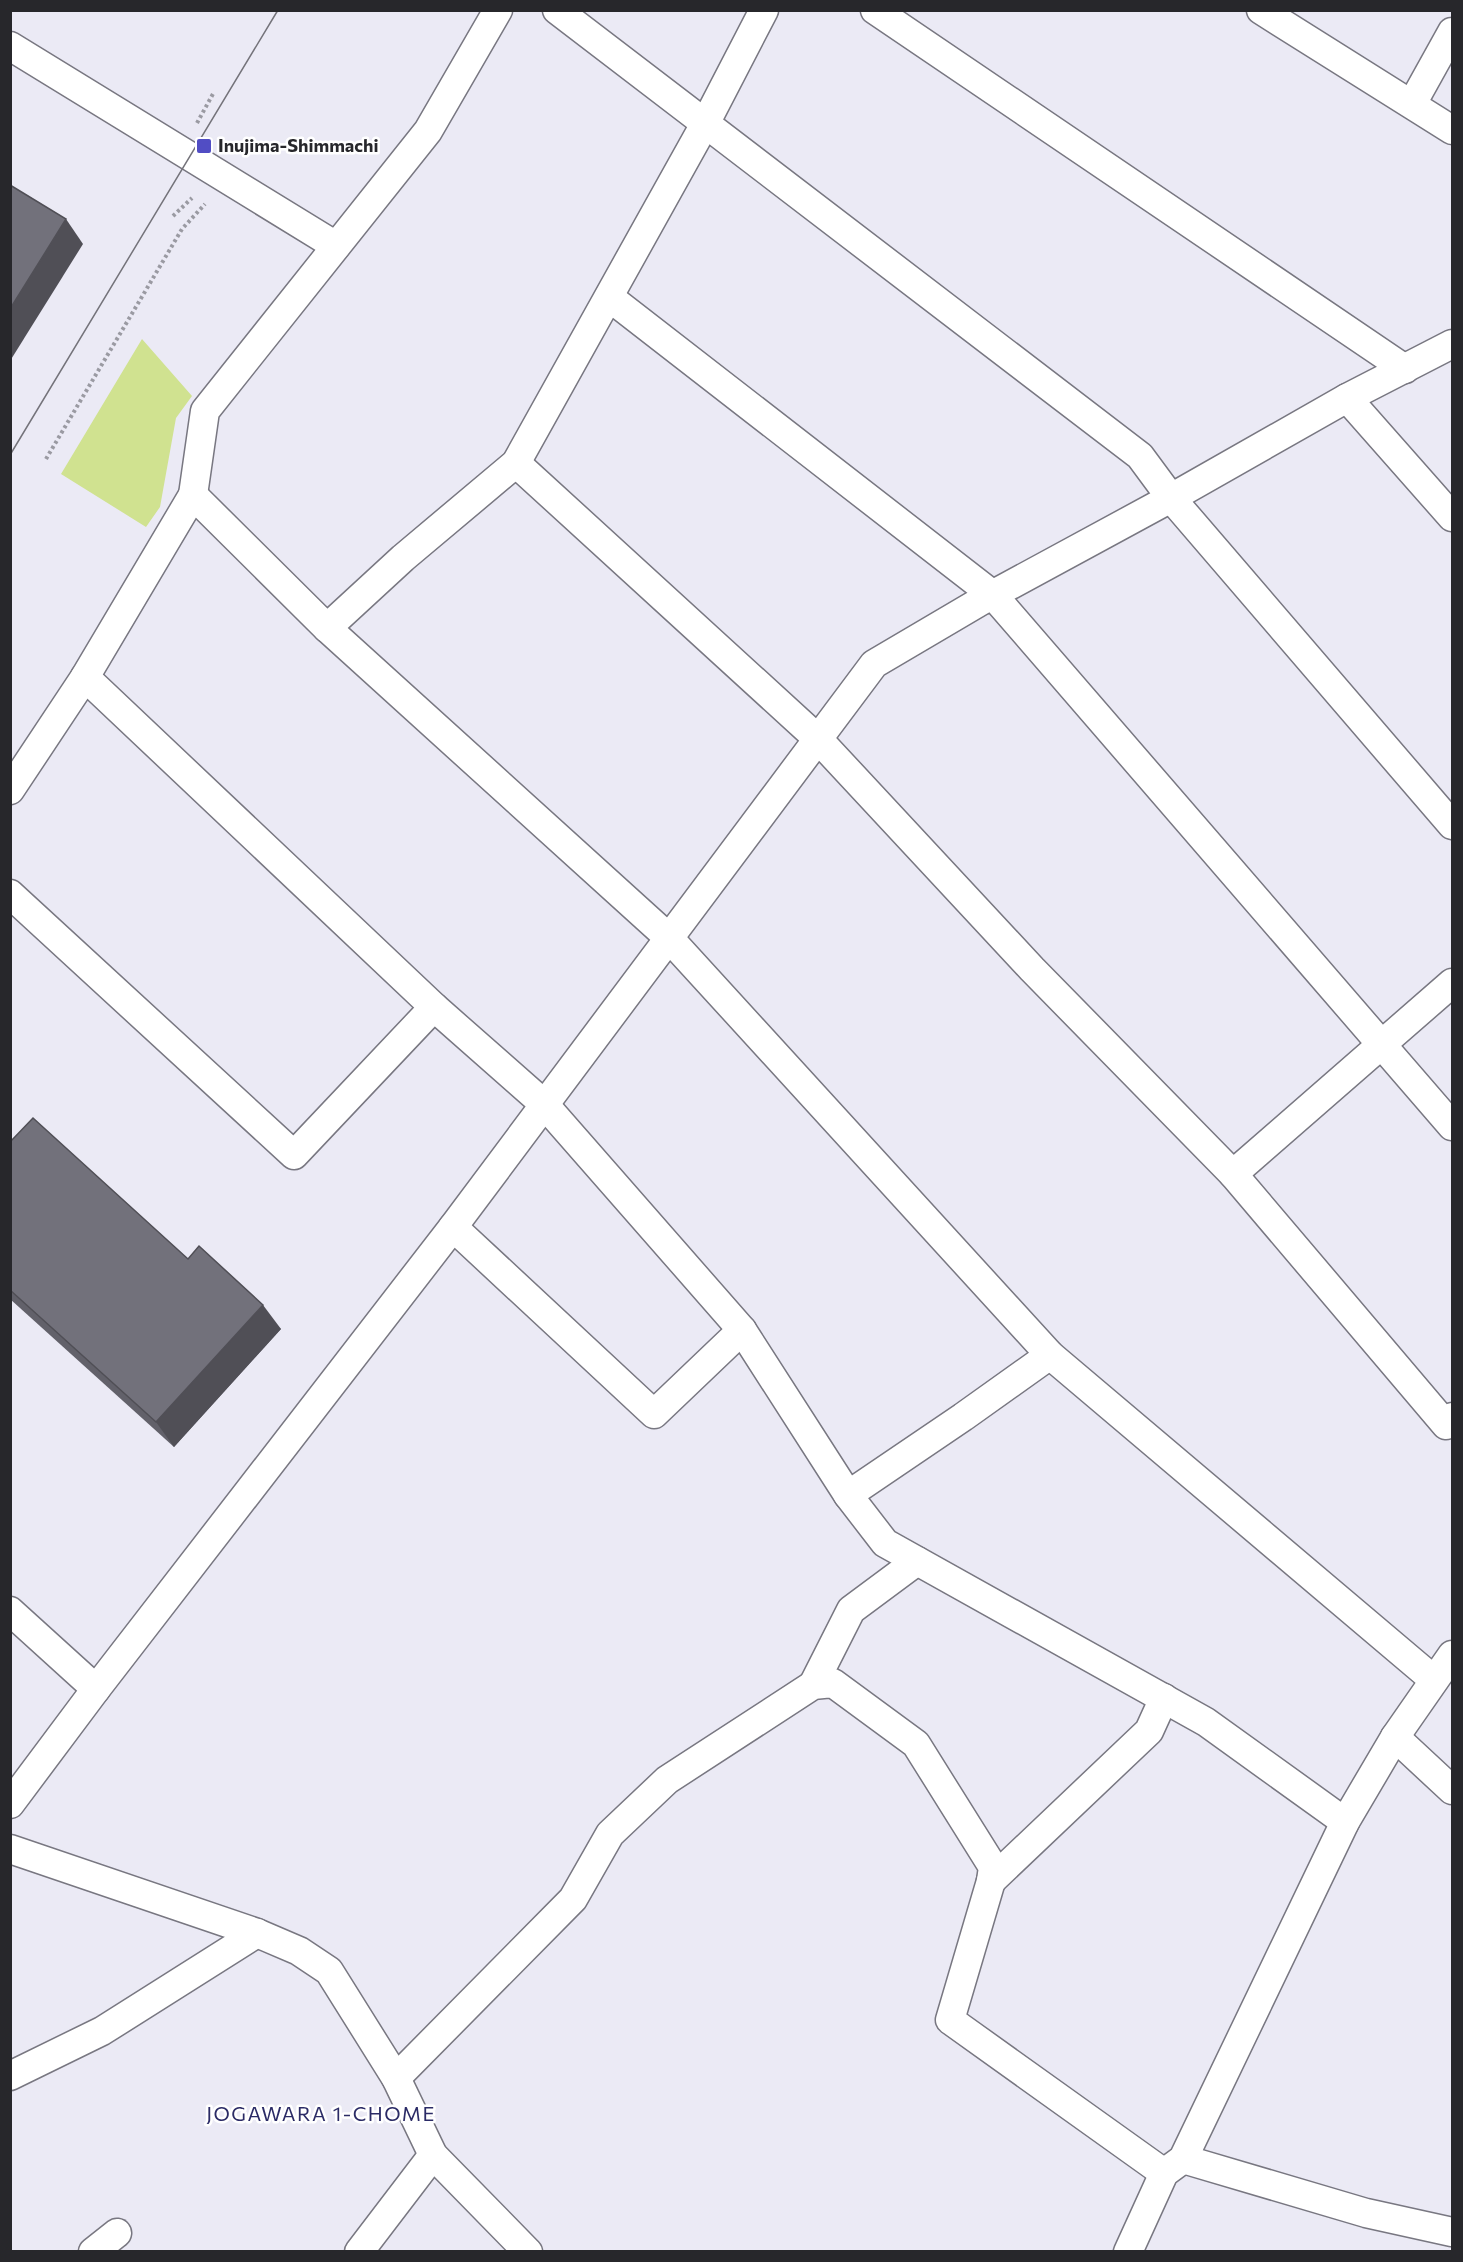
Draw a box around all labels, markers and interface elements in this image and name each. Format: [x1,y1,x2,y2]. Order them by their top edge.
place label: Inujima-Shimmachi [218,134,379,156]
marker: Inujima-Shimmachi [195,137,213,155]
district label: JOGAWARA 1-CHOME [206,2101,436,2125]

